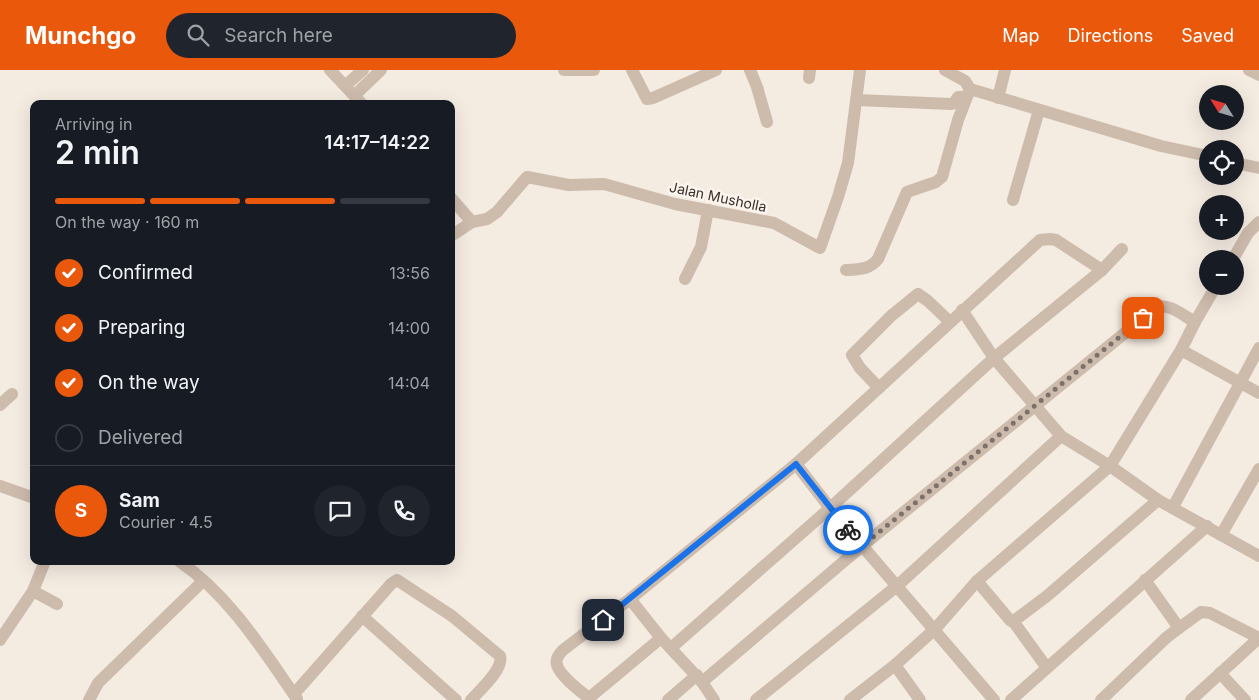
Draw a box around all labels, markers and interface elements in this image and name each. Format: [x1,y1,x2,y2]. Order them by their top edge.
search box [166,13,516,58]
text: Munchgo [25,21,136,50]
icon: search [184,21,212,49]
text: Search here [224,24,333,47]
text: Map [1002,25,1040,46]
text: Directions [1068,25,1153,46]
text: Saved [1181,25,1234,46]
north arrow [1199,85,1244,130]
map controls [1199,85,1244,295]
text: Arriving in [55,114,132,134]
text: 14:17–14:22 [324,131,430,154]
text: 2 min [55,133,140,172]
button: locate [1199,140,1244,185]
street label: Jalan Musholla [668,178,768,215]
button: + [1199,195,1244,240]
text: On the way · 160 m [55,212,199,232]
button: − [1199,250,1244,295]
icon: check [55,259,83,287]
text: Confirmed [98,261,193,284]
text: 13:56 [389,263,430,283]
pin [1122,297,1164,339]
icon: bag [1129,304,1157,332]
icon: check [55,314,83,342]
text: Preparing [98,316,185,339]
text: 14:00 [388,318,430,338]
icon: check [55,369,83,397]
text: On the way [98,371,200,394]
text: 14:04 [388,373,430,393]
text: Delivered [98,426,183,449]
button: chat [314,485,366,537]
button: phone [378,485,430,537]
text: Sam [119,489,160,512]
text: S [75,499,87,522]
courier [823,505,873,555]
text: Courier · 4.5 [119,512,213,532]
icon: bike [834,516,862,544]
pin [582,599,624,641]
icon: home [589,606,617,634]

